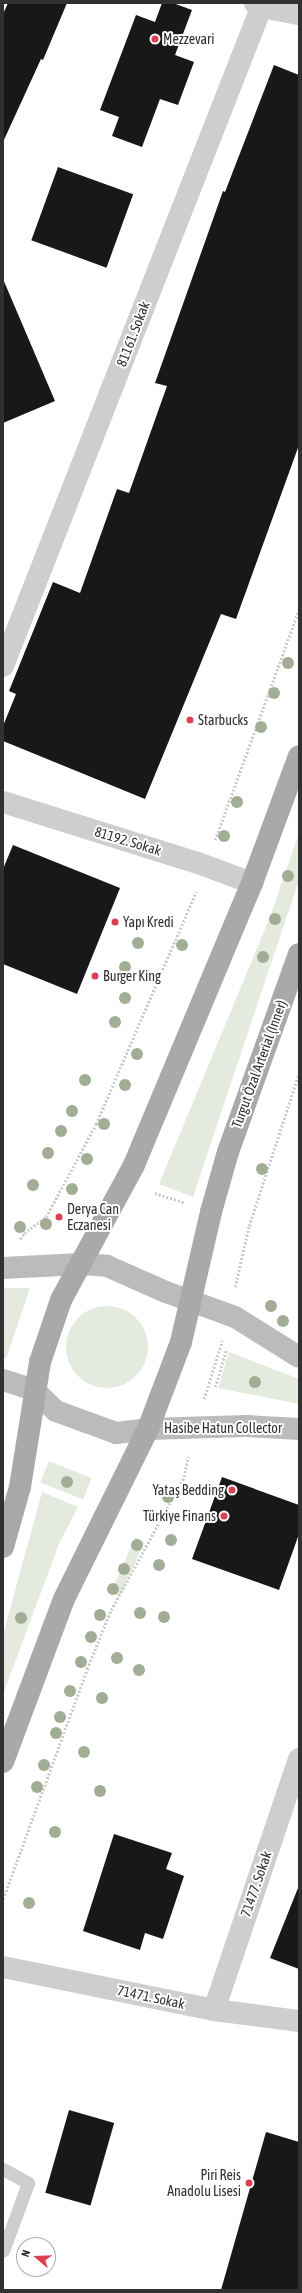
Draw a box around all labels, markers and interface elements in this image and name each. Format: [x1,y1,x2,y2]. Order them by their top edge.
place label: Mezzevari [163,31,214,47]
marker: Mezzevari [150,34,160,44]
street label: 81161. Sokak [113,299,153,369]
place label: Starbucks [198,712,248,728]
marker: Starbucks [185,715,195,725]
street label: 81192. Sokak [93,823,163,859]
place label: Yapı Kredi [123,914,174,930]
marker: Yapı Kredi [110,917,120,927]
place label: Burger King [103,968,161,984]
marker: Burger King [90,971,100,981]
street label: Turgut Özal Arterial (Inner) [228,998,290,1130]
place label: Derya Can Eczanesi [67,1201,119,1234]
marker: Derya Can Eczanesi [54,1212,64,1222]
street label: Hasibe Hatun Collector [164,1420,282,1436]
place label: Yataş Bedding [152,1482,224,1498]
marker: Yataş Bedding [227,1485,237,1495]
place label: Türkiye Finans [143,1508,216,1524]
marker: Türkiye Finans [219,1511,229,1521]
street label: 71477. Sokak [237,1849,275,1919]
street label: 71471. Sokak [116,1982,186,2012]
place label: Piri Reis Anadolu Lisesi [167,2167,241,2200]
marker: Piri Reis Anadolu Lisesi [244,2178,254,2188]
north arrow [16,2237,56,2277]
text: N [19,2248,32,2258]

